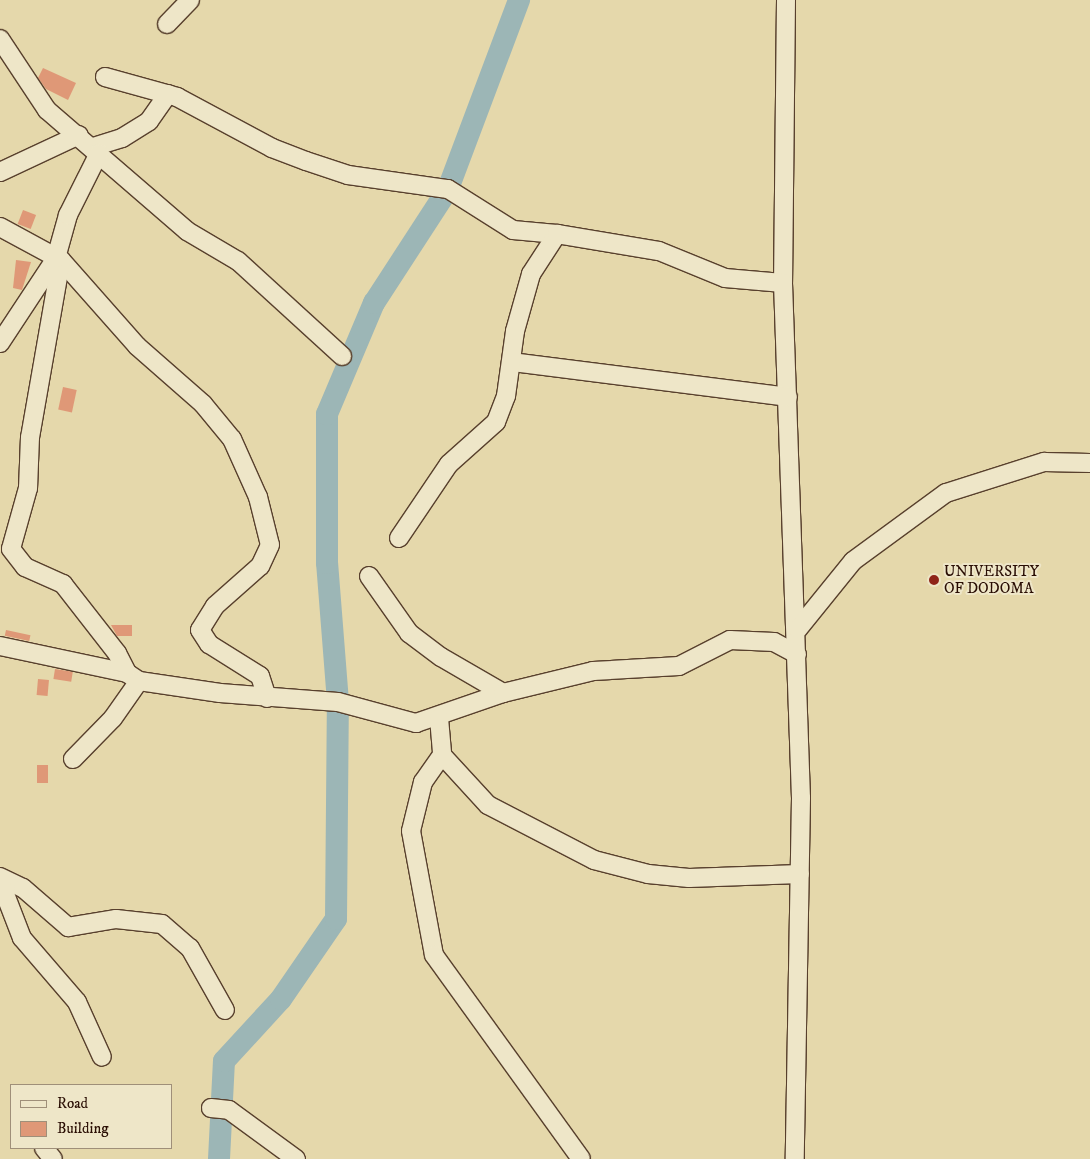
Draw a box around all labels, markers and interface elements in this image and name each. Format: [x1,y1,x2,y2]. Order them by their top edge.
place label: UNIVERSITY OF DODOMA [944,562,1039,597]
marker: UNIVERSITY OF DODOMA [928,574,940,586]
legend [10,1084,172,1149]
text: Road [57,1094,88,1113]
text: Building [57,1119,109,1138]

